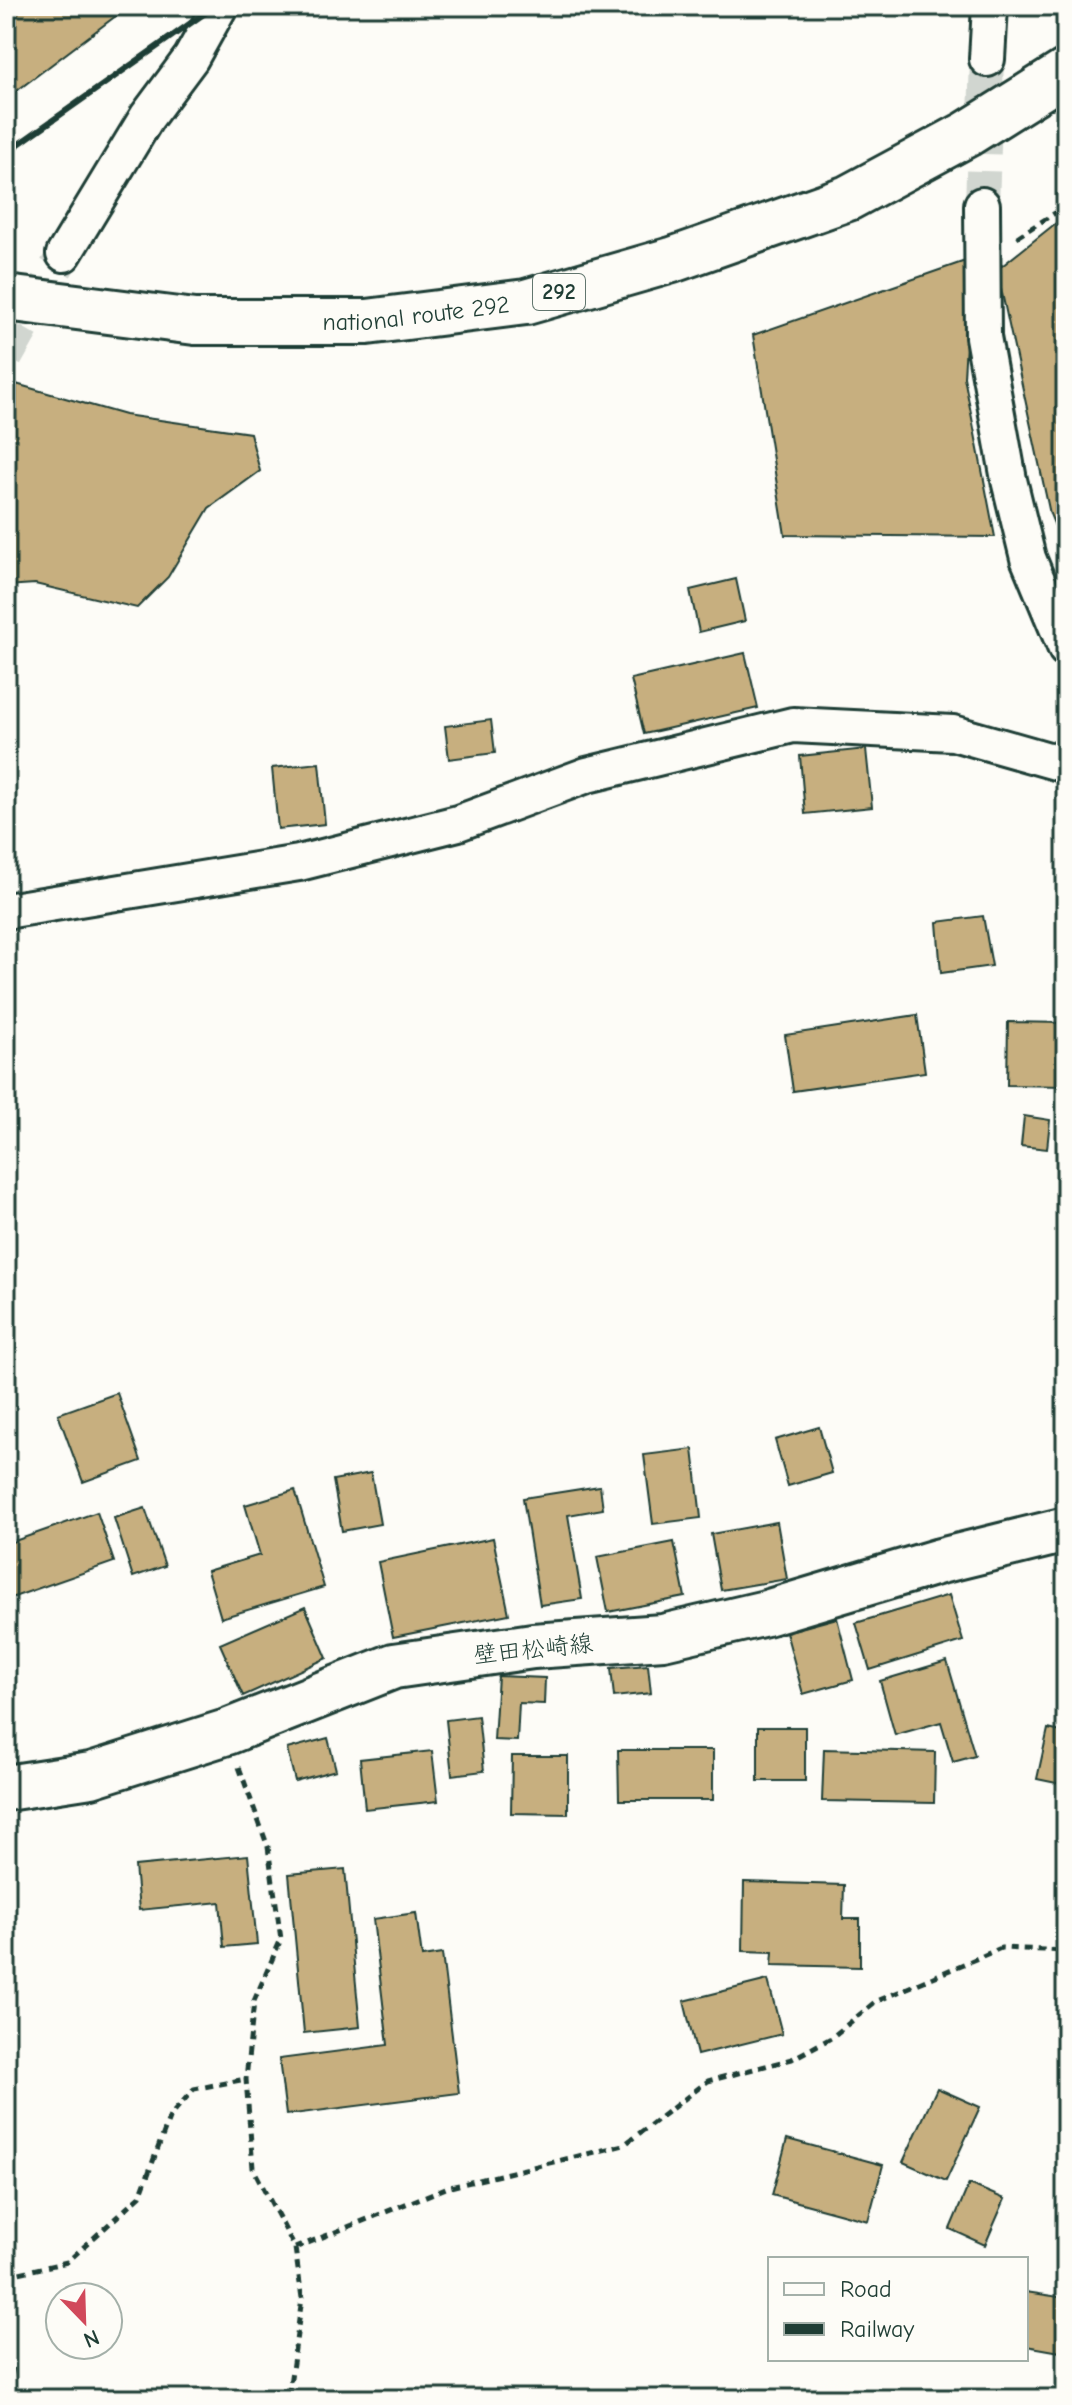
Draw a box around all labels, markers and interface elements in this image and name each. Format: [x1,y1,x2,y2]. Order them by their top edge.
road number: 292 [533,274,585,310]
street label: national route 292 [323,290,511,336]
street label: 壁田松崎線 [472,1629,594,1669]
legend [768,2257,1028,2361]
text: Road [840,2275,892,2303]
north arrow [44,2281,124,2361]
text: Railway [840,2315,914,2343]
text: N [80,2324,103,2353]

